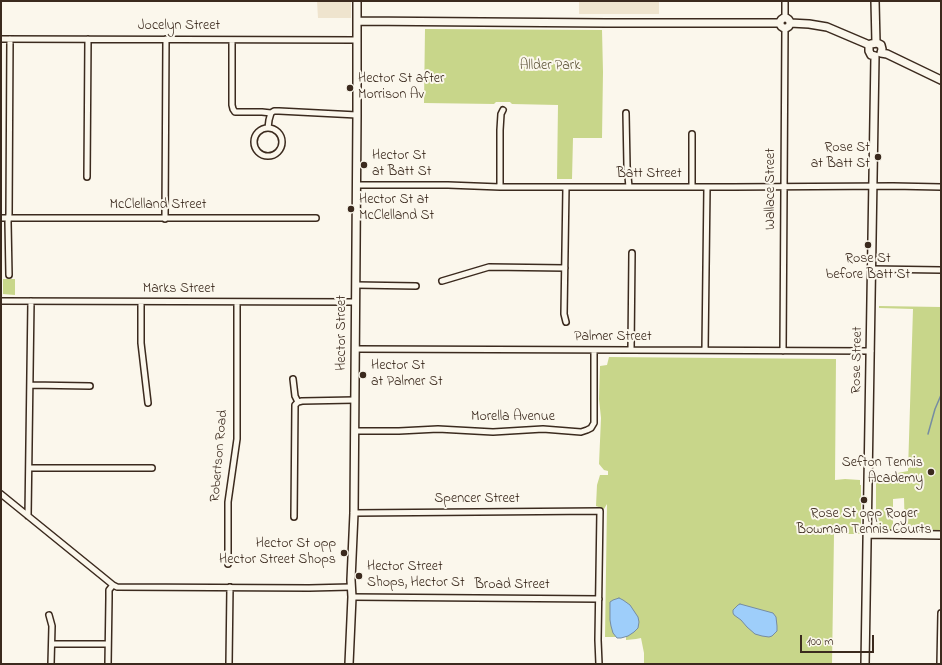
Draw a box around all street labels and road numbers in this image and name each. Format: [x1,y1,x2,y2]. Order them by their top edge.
street label: Jocelyn Street [138,19,220,35]
street label: Wallace Street [764,148,780,230]
street label: Batt Street [616,167,682,183]
street label: McClelland Street [110,198,206,214]
street label: Marks Street [143,282,215,298]
street label: Hector Street [335,295,351,371]
street label: Rose Street [849,326,867,394]
street label: Palmer Street [574,330,652,346]
street label: Robertson Road [208,409,232,503]
street label: Morella Avenue [471,410,555,426]
street label: Spencer Street [434,492,520,508]
street label: Broad Street [474,578,550,594]

